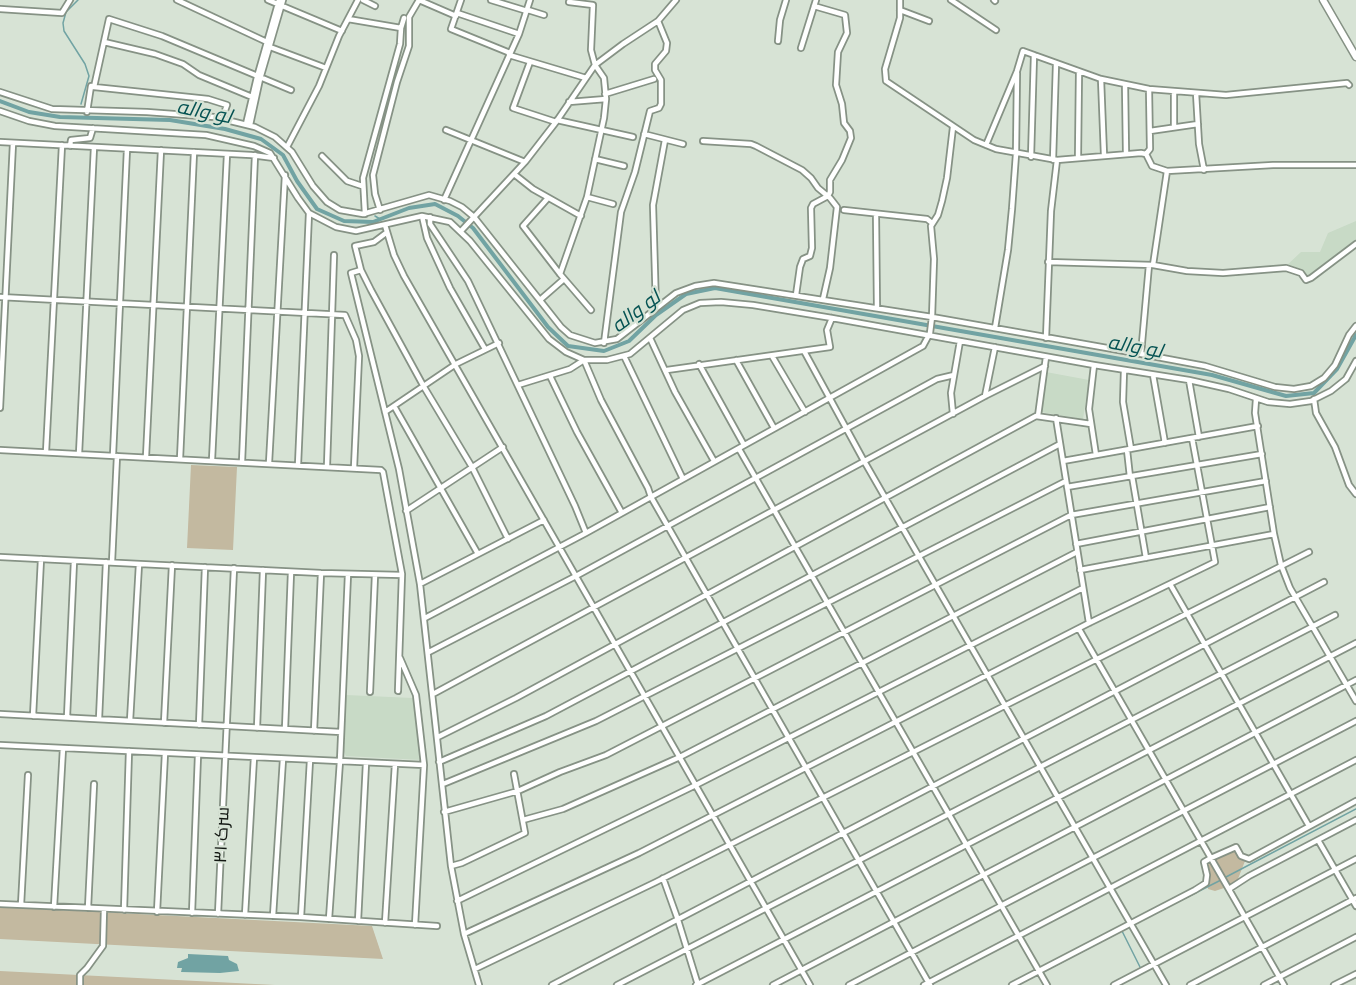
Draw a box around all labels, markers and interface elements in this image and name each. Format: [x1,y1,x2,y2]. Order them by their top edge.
water label: لو واله [175,95,233,129]
water label: لو واله [607,286,665,338]
water label: لو واله [1106,330,1164,364]
street label: سرک ۳۱ [210,806,234,864]

